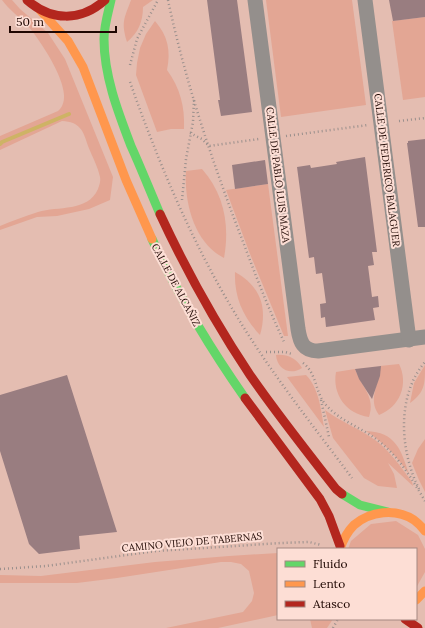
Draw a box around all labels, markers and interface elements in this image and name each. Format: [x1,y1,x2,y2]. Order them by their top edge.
scale bar [10,8,116,34]
text: 50 m [16,14,44,29]
street label: CALLE DE FEDERICO BALAGUER [371,93,403,248]
street label: CALLE DE PABLO LUIS MAZA [263,106,293,244]
street label: CALLE DE ALCAÑIZ [149,241,203,329]
street label: CAMINO VIEJO DE TABERNAS [121,529,263,555]
legend [277,548,417,620]
text: Fluido [313,556,348,571]
text: Lento [313,576,345,591]
text: Atasco [312,596,350,611]

